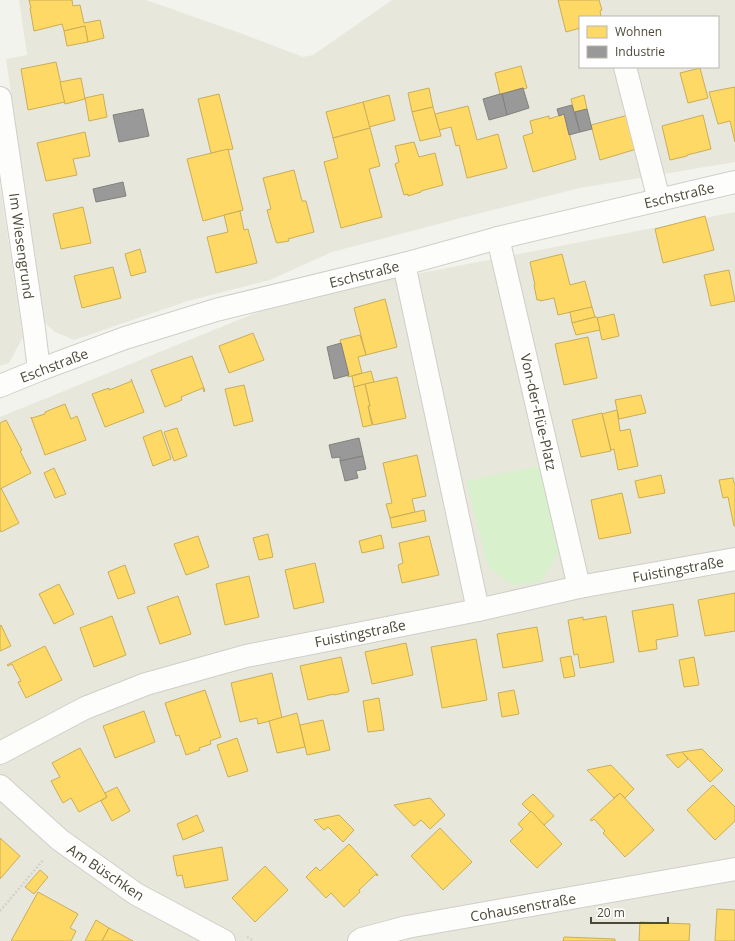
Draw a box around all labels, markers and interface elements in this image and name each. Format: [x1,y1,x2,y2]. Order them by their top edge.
legend [579,16,719,68]
text: Wohnen [615,23,662,40]
text: Industrie [615,43,665,60]
street label: Eschstraße [642,178,716,212]
street label: Im Wiesengrund [5,192,39,300]
street label: Eschstraße [327,256,401,292]
street label: Eschstraße [17,343,91,387]
street label: Von-der-Flüe-Platz [516,352,562,473]
street label: Fuistingstraße [631,552,725,586]
street label: Fuistingstraße [313,615,407,651]
street label: Am Büschken [64,839,148,905]
street label: Cohausenstraße [469,888,577,926]
scale bar [591,899,668,925]
text: 20 m [597,904,625,921]

